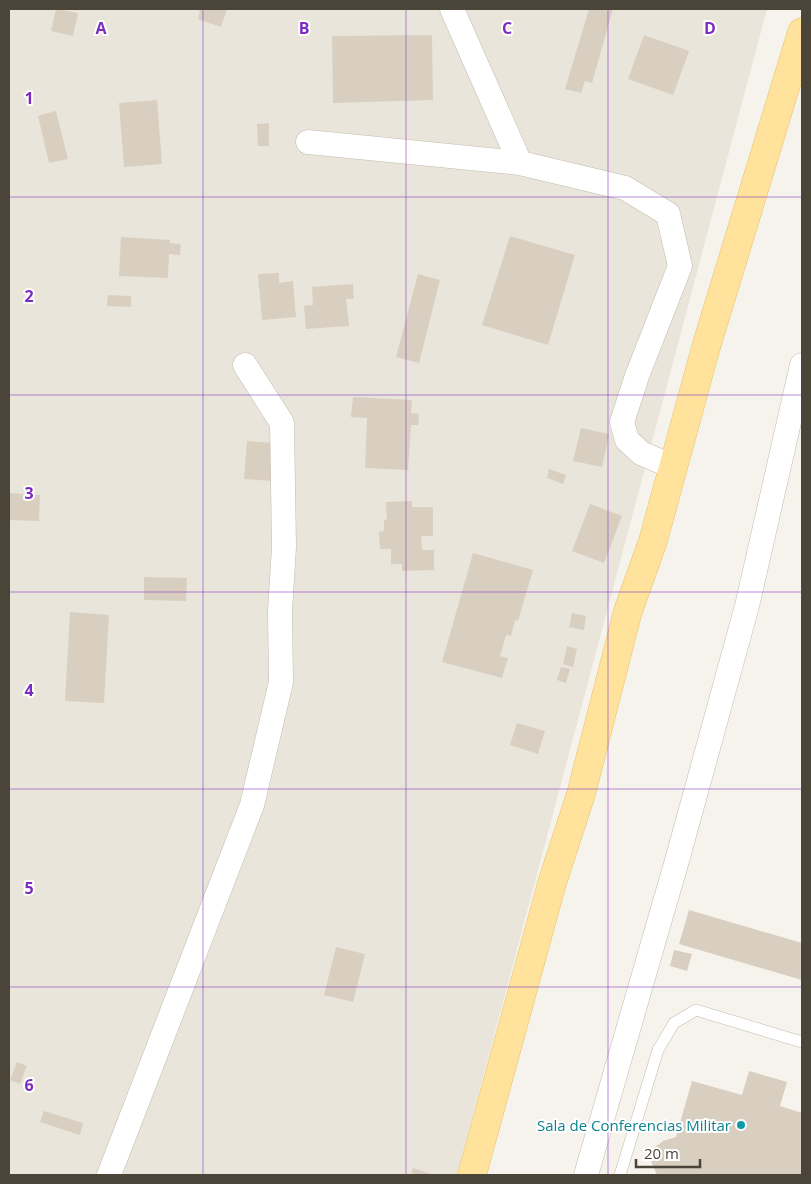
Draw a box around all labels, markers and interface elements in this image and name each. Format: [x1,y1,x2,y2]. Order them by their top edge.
text: A [95,17,107,39]
text: B [299,17,309,39]
text: C [502,17,512,39]
text: D [704,17,716,39]
text: 1 [24,87,34,109]
text: 2 [24,285,34,307]
text: 3 [24,482,34,504]
text: 4 [24,679,34,701]
text: 5 [24,877,34,899]
text: 6 [24,1074,34,1096]
place label: Sala de Conferencias Militar [537,1115,731,1135]
marker: Sala de Conferencias Militar [735,1119,747,1131]
scale bar [636,1136,700,1168]
text: 20 m [644,1143,679,1163]

